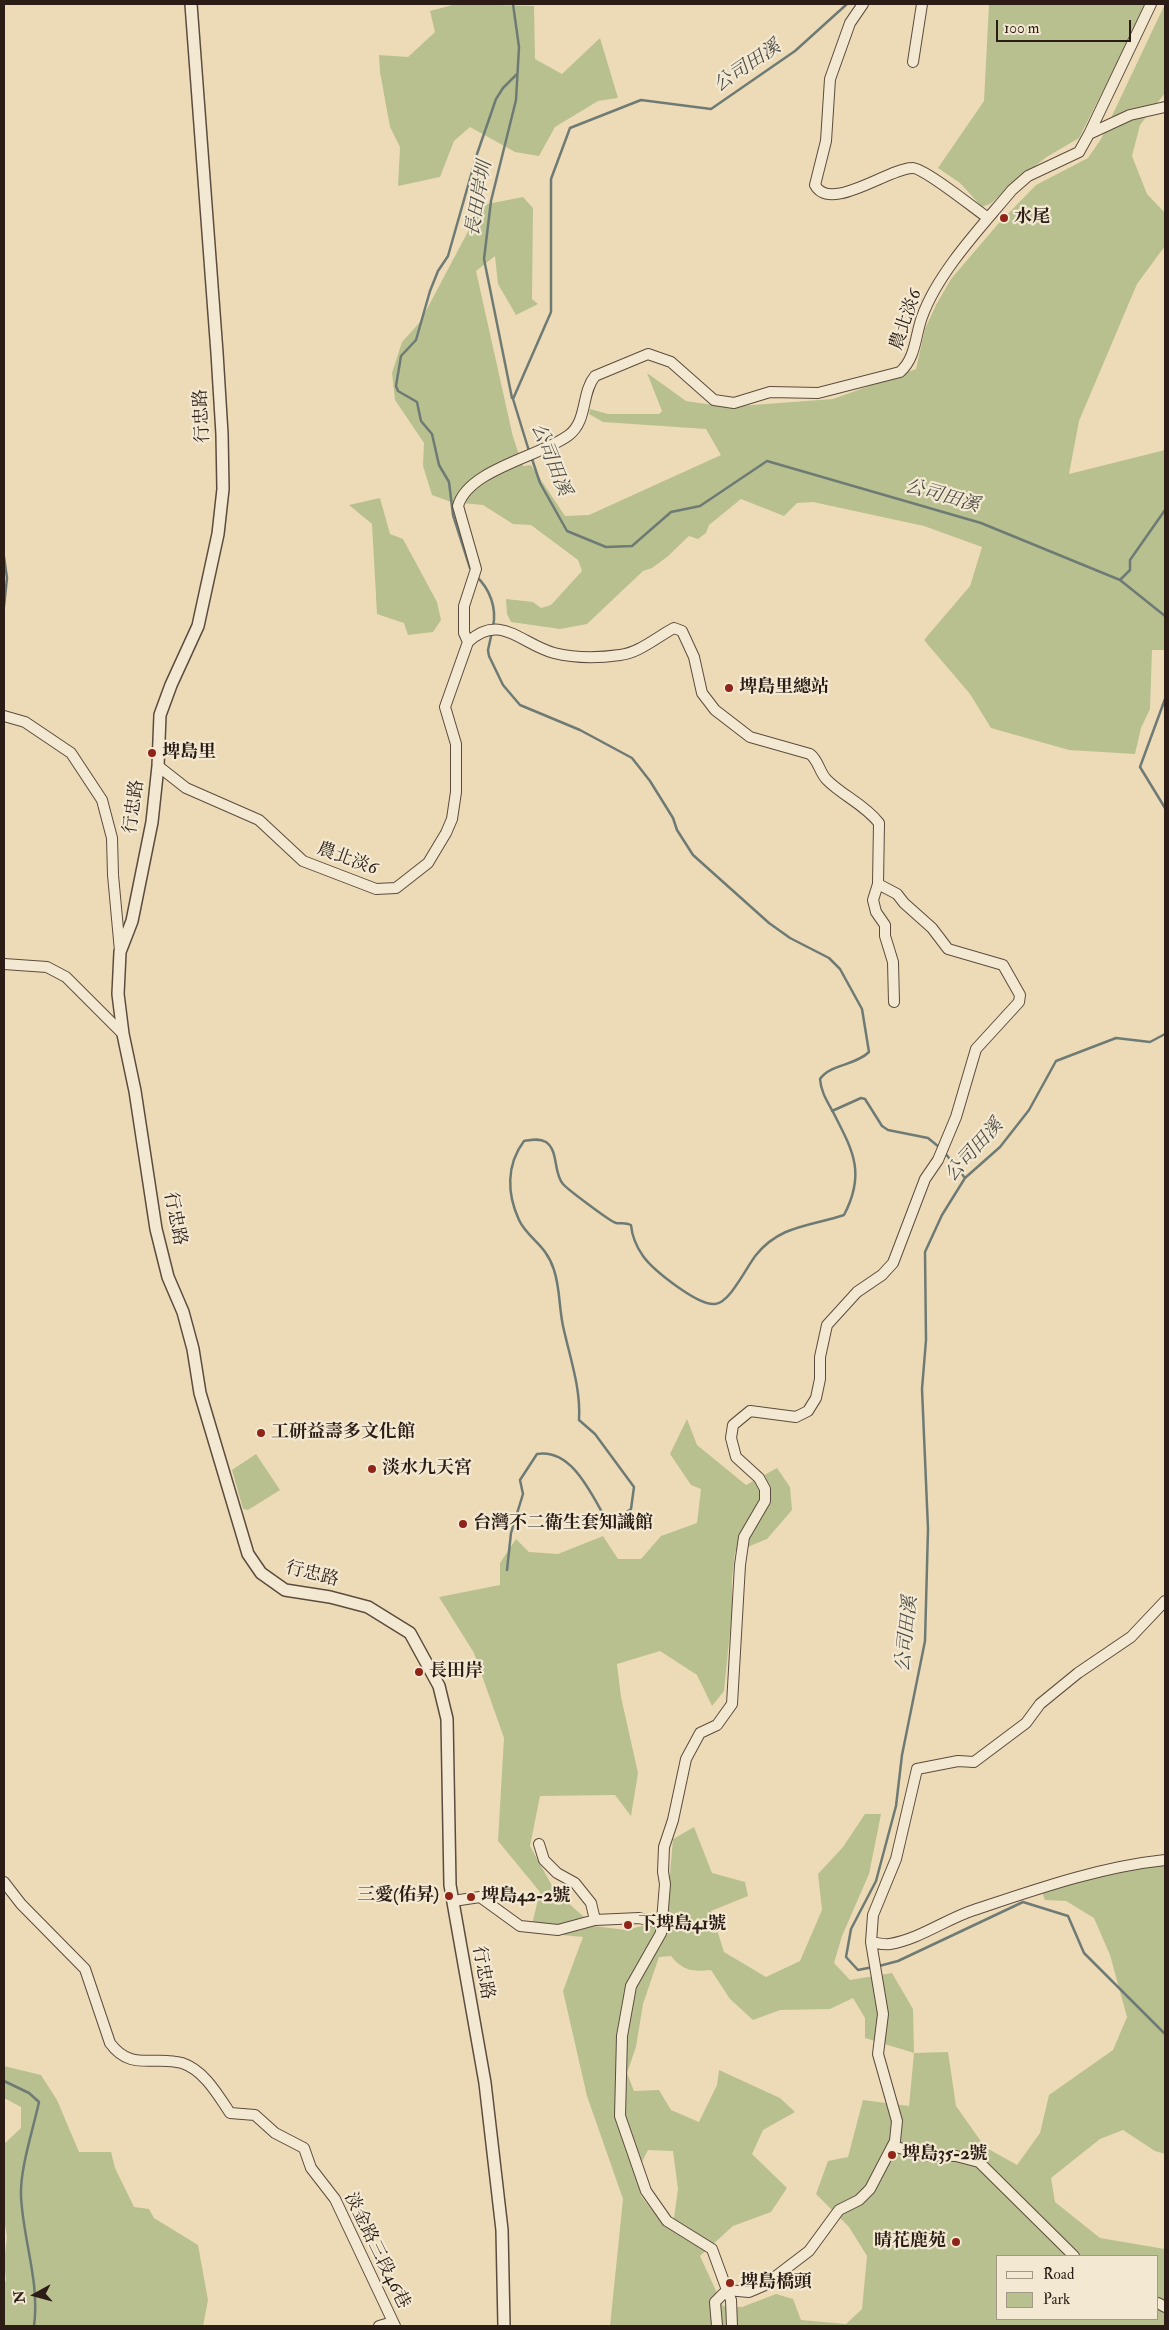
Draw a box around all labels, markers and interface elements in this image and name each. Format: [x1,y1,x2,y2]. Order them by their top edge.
scale bar [999,10,1134,42]
text: 100 m [1004,19,1039,38]
water label: 公司田溪 [710,36,786,98]
water label: 長田岸圳 [462,160,498,238]
place label: 水尾 [1014,207,1050,229]
marker: 水尾 [998,212,1010,224]
street label: 農北淡6 [887,287,927,353]
street label: 行忠路 [191,388,215,444]
water label: 公司田溪 [525,420,575,500]
water label: 公司田溪 [902,476,982,518]
place label: 埤島里總站 [739,677,829,699]
marker: 埤島里總站 [723,682,735,694]
place label: 埤島里 [162,742,216,764]
marker: 埤島里 [146,747,158,759]
street label: 行忠路 [121,779,149,835]
street label: 農北淡6 [314,839,380,881]
water label: 公司田溪 [941,1115,1009,1187]
street label: 行忠路 [158,1190,190,1248]
place label: 工研益壽多文化館 [271,1422,415,1444]
marker: 工研益壽多文化館 [255,1427,267,1439]
place label: 淡水九天宮 [382,1458,472,1480]
marker: 淡水九天宮 [366,1463,378,1475]
place label: 台灣不二衛生套知識館 [473,1513,653,1535]
marker: 台灣不二衛生套知識館 [457,1518,469,1530]
street label: 行忠路 [283,1558,341,1592]
water label: 公司田溪 [893,1595,923,1673]
place label: 長田岸 [429,1661,483,1683]
marker: 長田岸 [413,1666,425,1678]
place label: 三愛(佑昇) [357,1885,439,1907]
place label: 埤島42-2號 [481,1886,571,1908]
marker: 三愛(佑昇) [443,1890,455,1902]
marker: 埤島42-2號 [465,1891,477,1903]
place label: 下埤島41號 [638,1914,726,1936]
marker: 下埤島41號 [622,1919,634,1931]
street label: 行忠路 [467,1945,497,2001]
place label: 埤島35-2號 [902,2144,988,2166]
marker: 埤島35-2號 [886,2149,898,2161]
street label: 淡金路三段46巷 [339,2189,413,2313]
place label: 晴花鹿苑 [874,2231,946,2253]
marker: 晴花鹿苑 [950,2236,962,2248]
legend [996,2255,1159,2320]
text: Road [1043,2265,1074,2284]
north arrow [10,2270,60,2320]
place label: 埤島橋頭 [740,2272,812,2294]
marker: 埤島橋頭 [724,2277,736,2289]
text: N [10,2290,29,2304]
text: Park [1043,2290,1070,2309]

